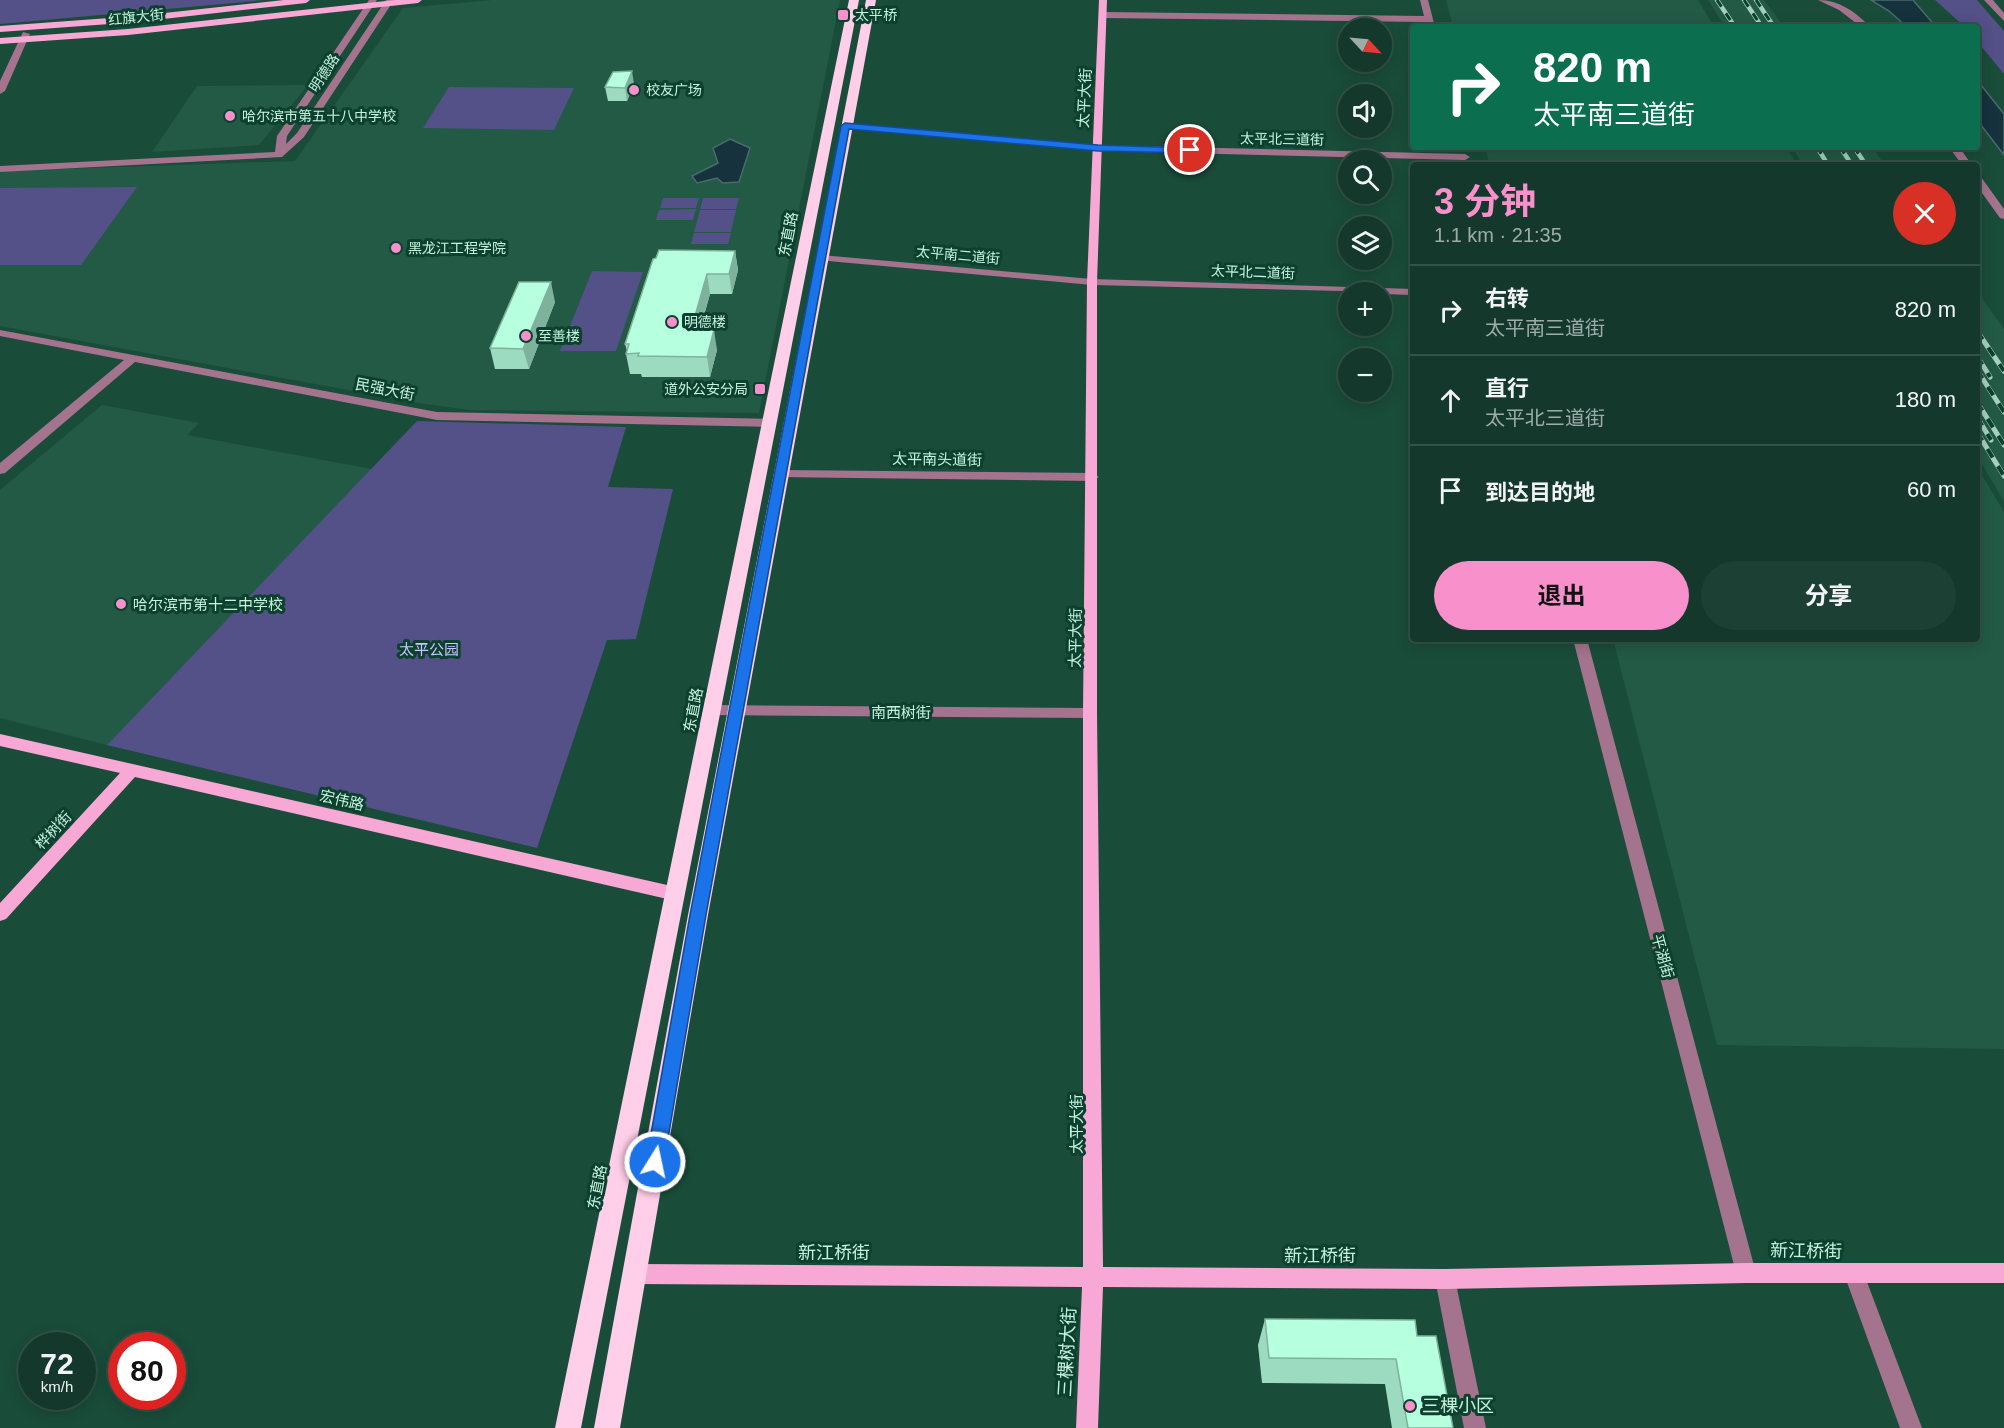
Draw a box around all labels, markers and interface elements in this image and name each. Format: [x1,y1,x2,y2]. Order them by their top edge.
street label: 红旗大街 [107,6,165,28]
place label: 太平桥 [855,7,897,23]
marker: 太平桥 [836,8,850,22]
north arrow [1338,18,1392,72]
map controls [1338,18,1392,402]
text: 820 m [1533,44,1652,91]
icon: right [1434,48,1512,126]
street label: 明德路 [306,51,342,95]
street label: 太平大街 [1074,68,1094,128]
place label: 校友广场 [646,82,702,98]
marker: 校友广场 [627,83,641,97]
button: sound [1338,84,1392,138]
text: 太平南三道街 [1533,100,1695,130]
place label: 哈尔滨市第五十八中学校 [242,108,396,124]
marker: 哈尔滨市第五十八中学校 [223,109,237,123]
pin [1164,124,1215,175]
street label: 太平北三道街 [1240,130,1324,148]
icon: arrive [1173,133,1206,166]
button: search [1338,150,1392,204]
text: 3 分钟 [1434,181,1536,222]
button: close [1893,182,1956,245]
street label: 东直路 [775,210,801,258]
button: layers [1338,216,1392,270]
text: 1.1 km · 21:35 [1434,224,1562,246]
place label: 黑龙江工程学院 [408,240,506,256]
marker: 黑龙江工程学院 [389,241,403,255]
street label: 太平南二道街 [915,243,1001,267]
street label: 太平北二道街 [1211,263,1295,281]
button: + [1338,282,1392,336]
text: 右转 [1485,286,1529,311]
icon: right [1434,294,1467,327]
text: 820 m [1895,297,1956,322]
place label: 明德楼 [684,314,726,330]
marker: 明德楼 [665,315,679,329]
text: 太平南三道街 [1485,317,1605,339]
place label: 至善楼 [538,328,580,344]
marker: 至善楼 [519,329,533,343]
button: − [1338,348,1392,402]
street label: 民强大街 [354,375,416,403]
text: 直行 [1485,376,1529,401]
place label: 道外公安分局 [664,381,748,397]
marker: 道外公安分局 [753,382,767,396]
icon: ahead [1434,384,1467,417]
text: 180 m [1895,387,1956,412]
text: 太平北三道街 [1485,407,1605,429]
street label: 太平南头道街 [892,450,982,468]
icon: arrive [1434,474,1467,507]
text: 60 m [1907,477,1956,502]
text: 到达目的地 [1485,480,1595,505]
button: 退出 [1434,561,1689,630]
button: 分享 [1701,561,1956,630]
place label: 哈尔滨市第十二中学校 [133,596,283,613]
marker: 哈尔滨市第十二中学校 [114,597,128,611]
street label: 太平大街 [1066,608,1084,668]
park label: 太平公园 [399,641,459,658]
street label: 东直路 [680,686,706,734]
street label: 南西树街 [871,704,931,721]
street label: 宏伟路 [318,787,366,813]
street label: 桦树街 [31,808,75,852]
street label: 平湖街 [1649,932,1677,980]
street label: 太平大街 [1068,1094,1085,1154]
position arrow [623,1130,687,1194]
street label: 东直路 [584,1163,610,1211]
street label: 新江桥街 [1770,1240,1842,1262]
street label: 新江桥街 [798,1243,870,1263]
street label: 新江桥街 [1284,1246,1356,1266]
street label: 三棵树大街 [1055,1307,1079,1397]
speed limit sign: 80 [108,1332,186,1410]
text: 72 [40,1347,74,1380]
text: km/h [41,1378,73,1395]
place label: 三棵小区 [1422,1396,1494,1416]
marker: 三棵小区 [1403,1399,1417,1413]

